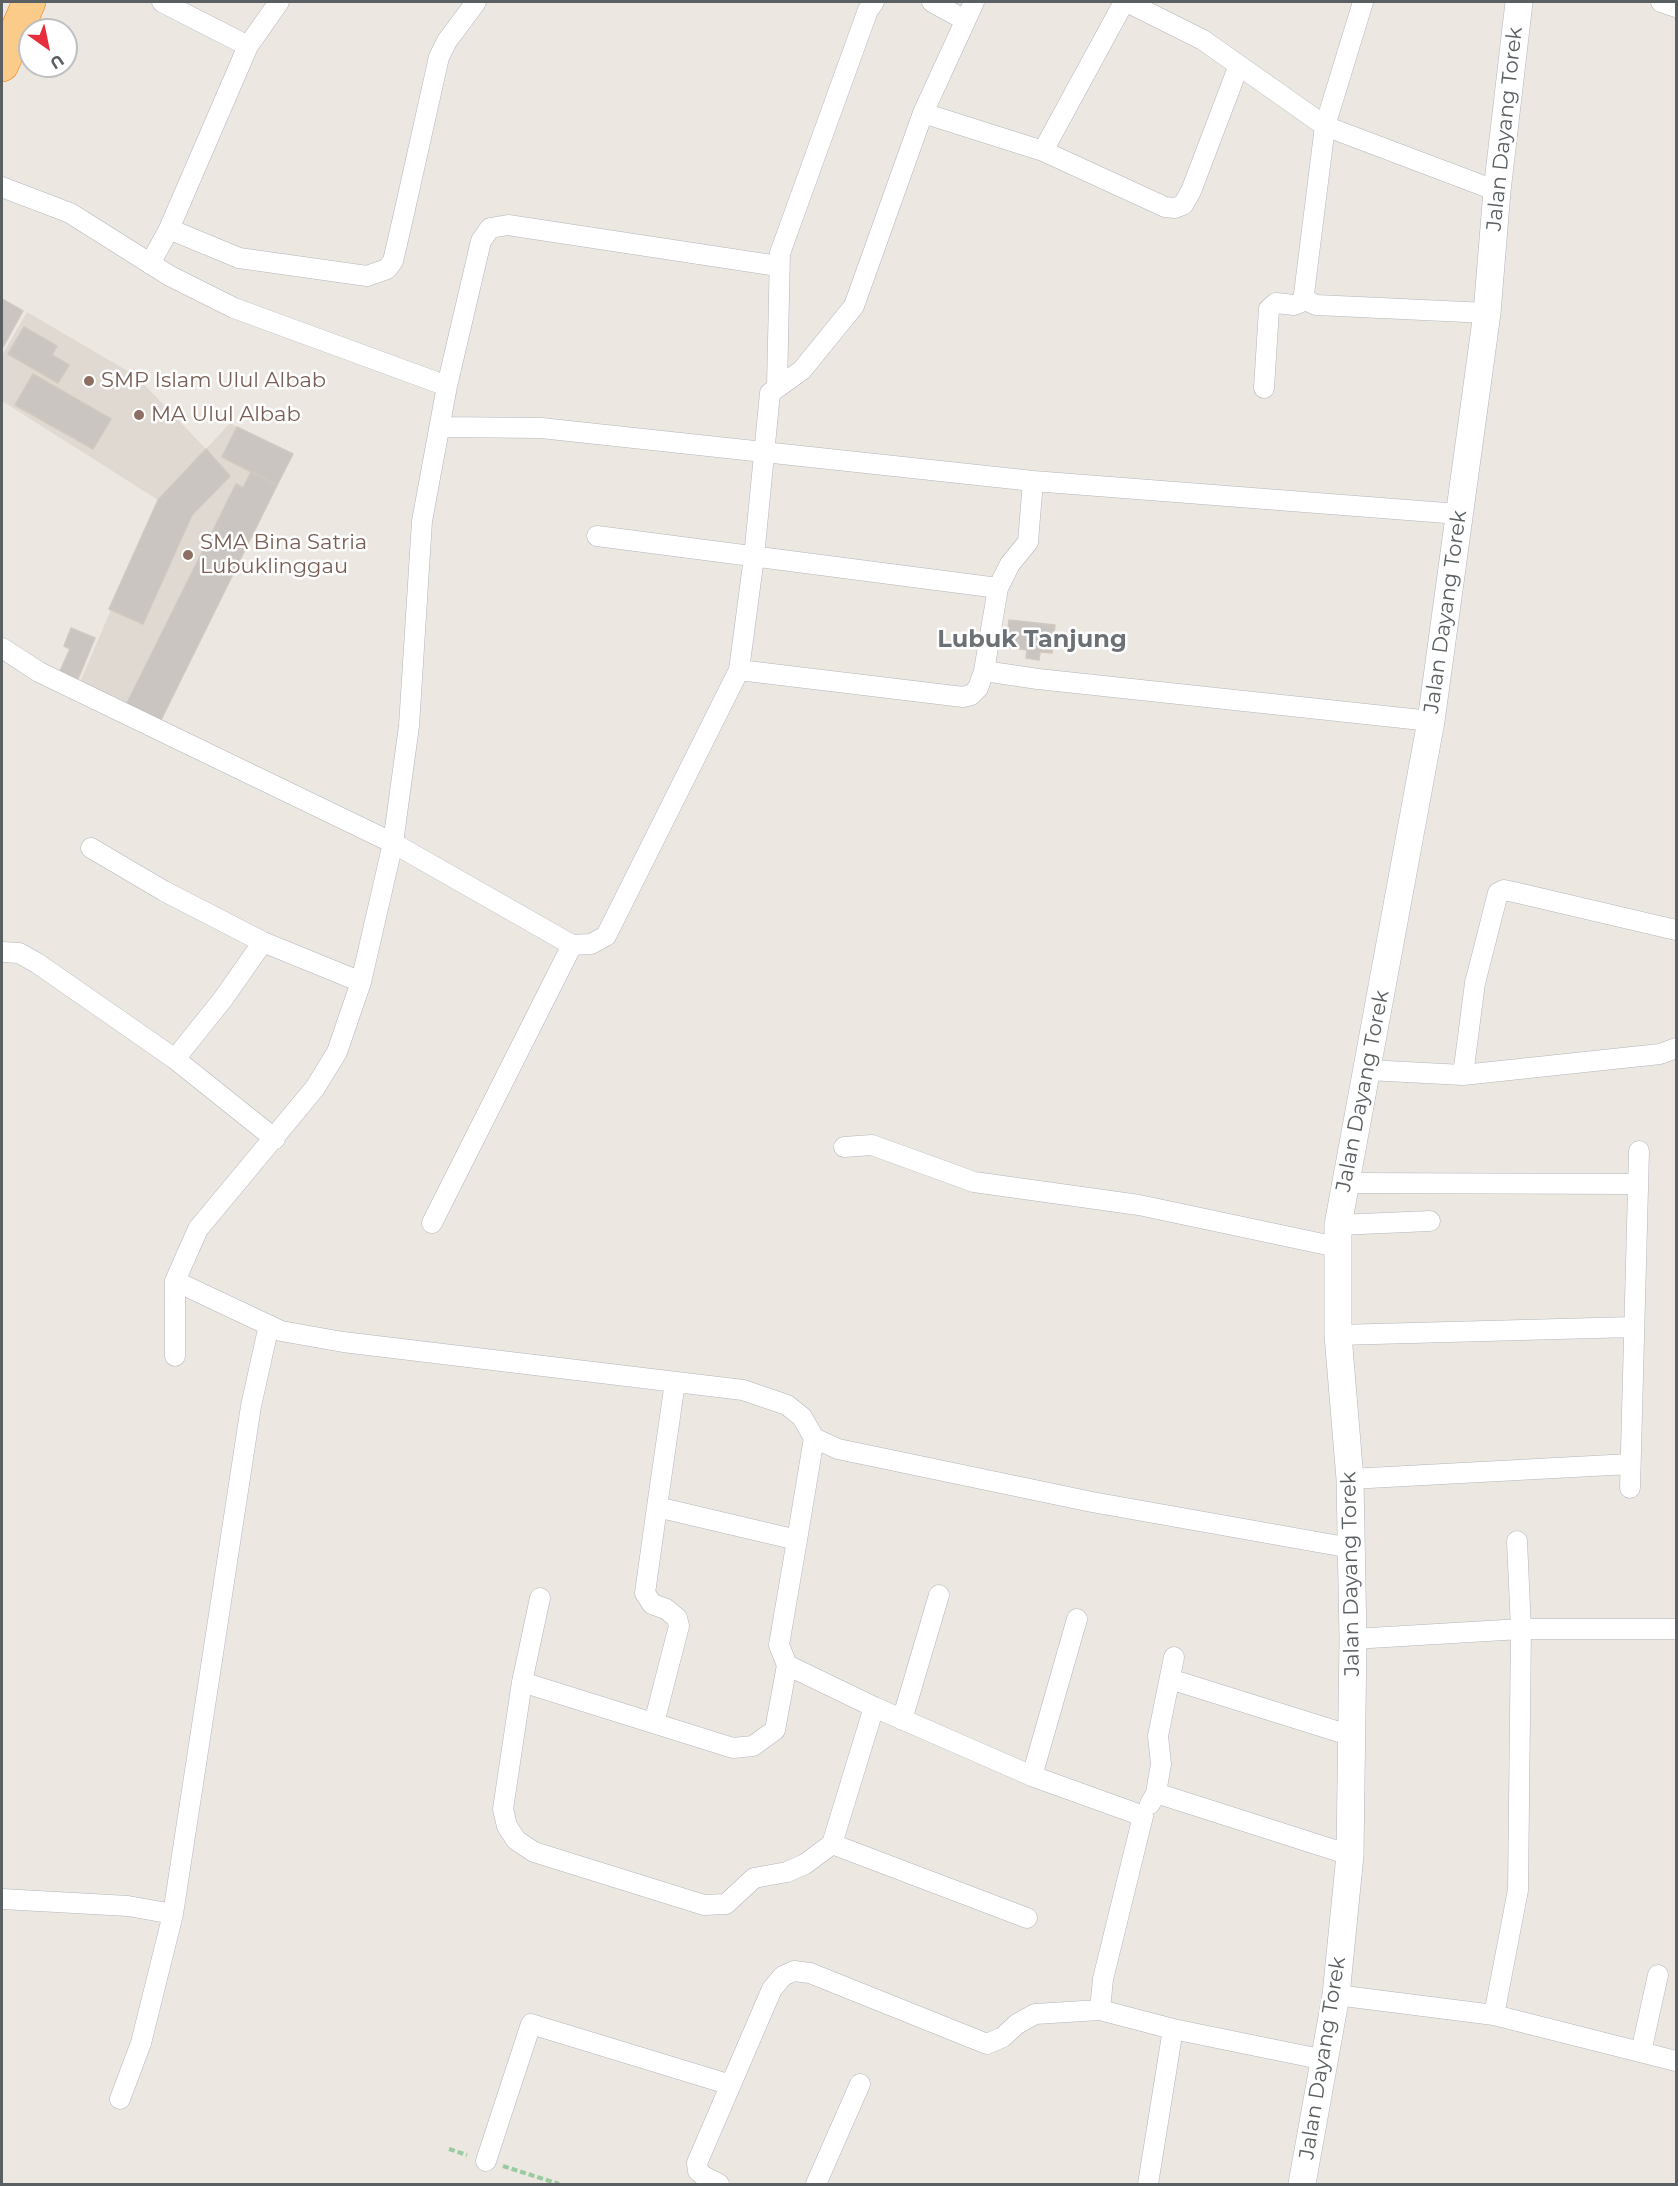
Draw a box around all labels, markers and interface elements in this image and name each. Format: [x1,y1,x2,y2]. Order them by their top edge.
north arrow [18,18,78,78]
street label: Jalan Dayang Torek [1482,26,1528,232]
text: U [47,50,67,73]
place label: SMP Islam Ulul Albab [101,368,326,394]
marker: SMP Islam Ulul Albab [82,374,96,388]
place label: MA Ulul Albab [151,402,301,428]
marker: MA Ulul Albab [132,408,146,422]
street label: Jalan Dayang Torek [1419,509,1473,715]
place label: SMA Bina Satria Lubuklinggau [200,530,367,580]
marker: SMA Bina Satria Lubuklinggau [181,548,195,562]
district label: Lubuk Tanjung [937,626,1127,654]
street label: Jalan Dayang Torek [1331,988,1395,1194]
street label: Jalan Dayang Torek [1337,1471,1365,1677]
street label: Jalan Dayang Torek [1295,1955,1351,2161]

